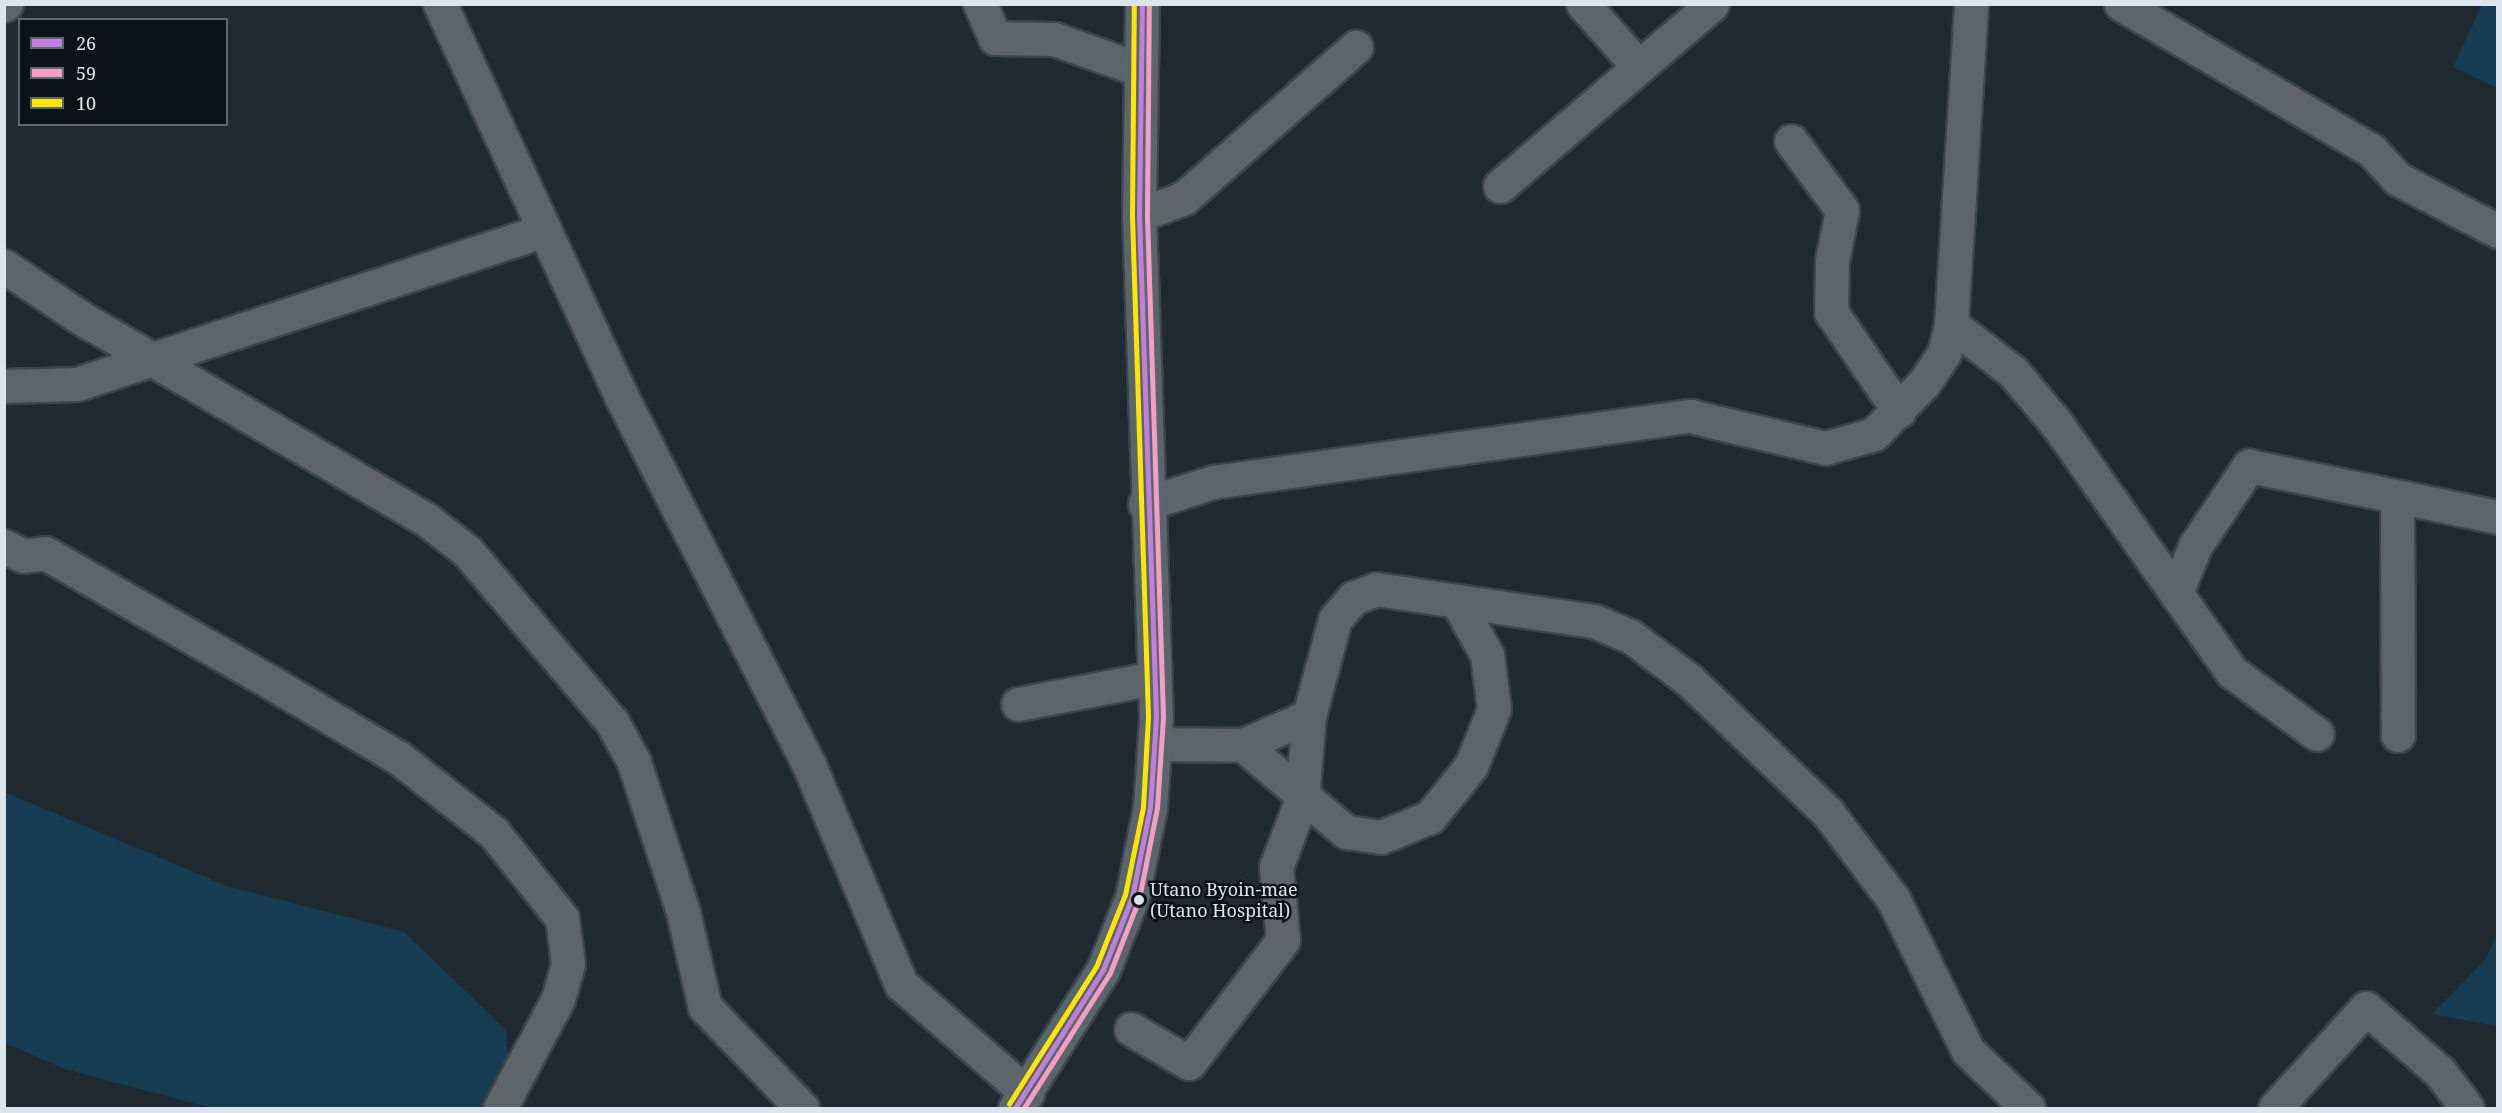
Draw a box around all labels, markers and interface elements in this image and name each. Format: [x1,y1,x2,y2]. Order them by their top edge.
legend [18,18,228,126]
text: 26 [76,31,96,55]
text: 59 [76,61,96,85]
text: 10 [76,91,96,115]
place label: Utano Byoin-mae (Utano Hospital) [1150,879,1298,922]
marker: Utano Byoin-mae (Utano Hospital) [1133,894,1145,906]

